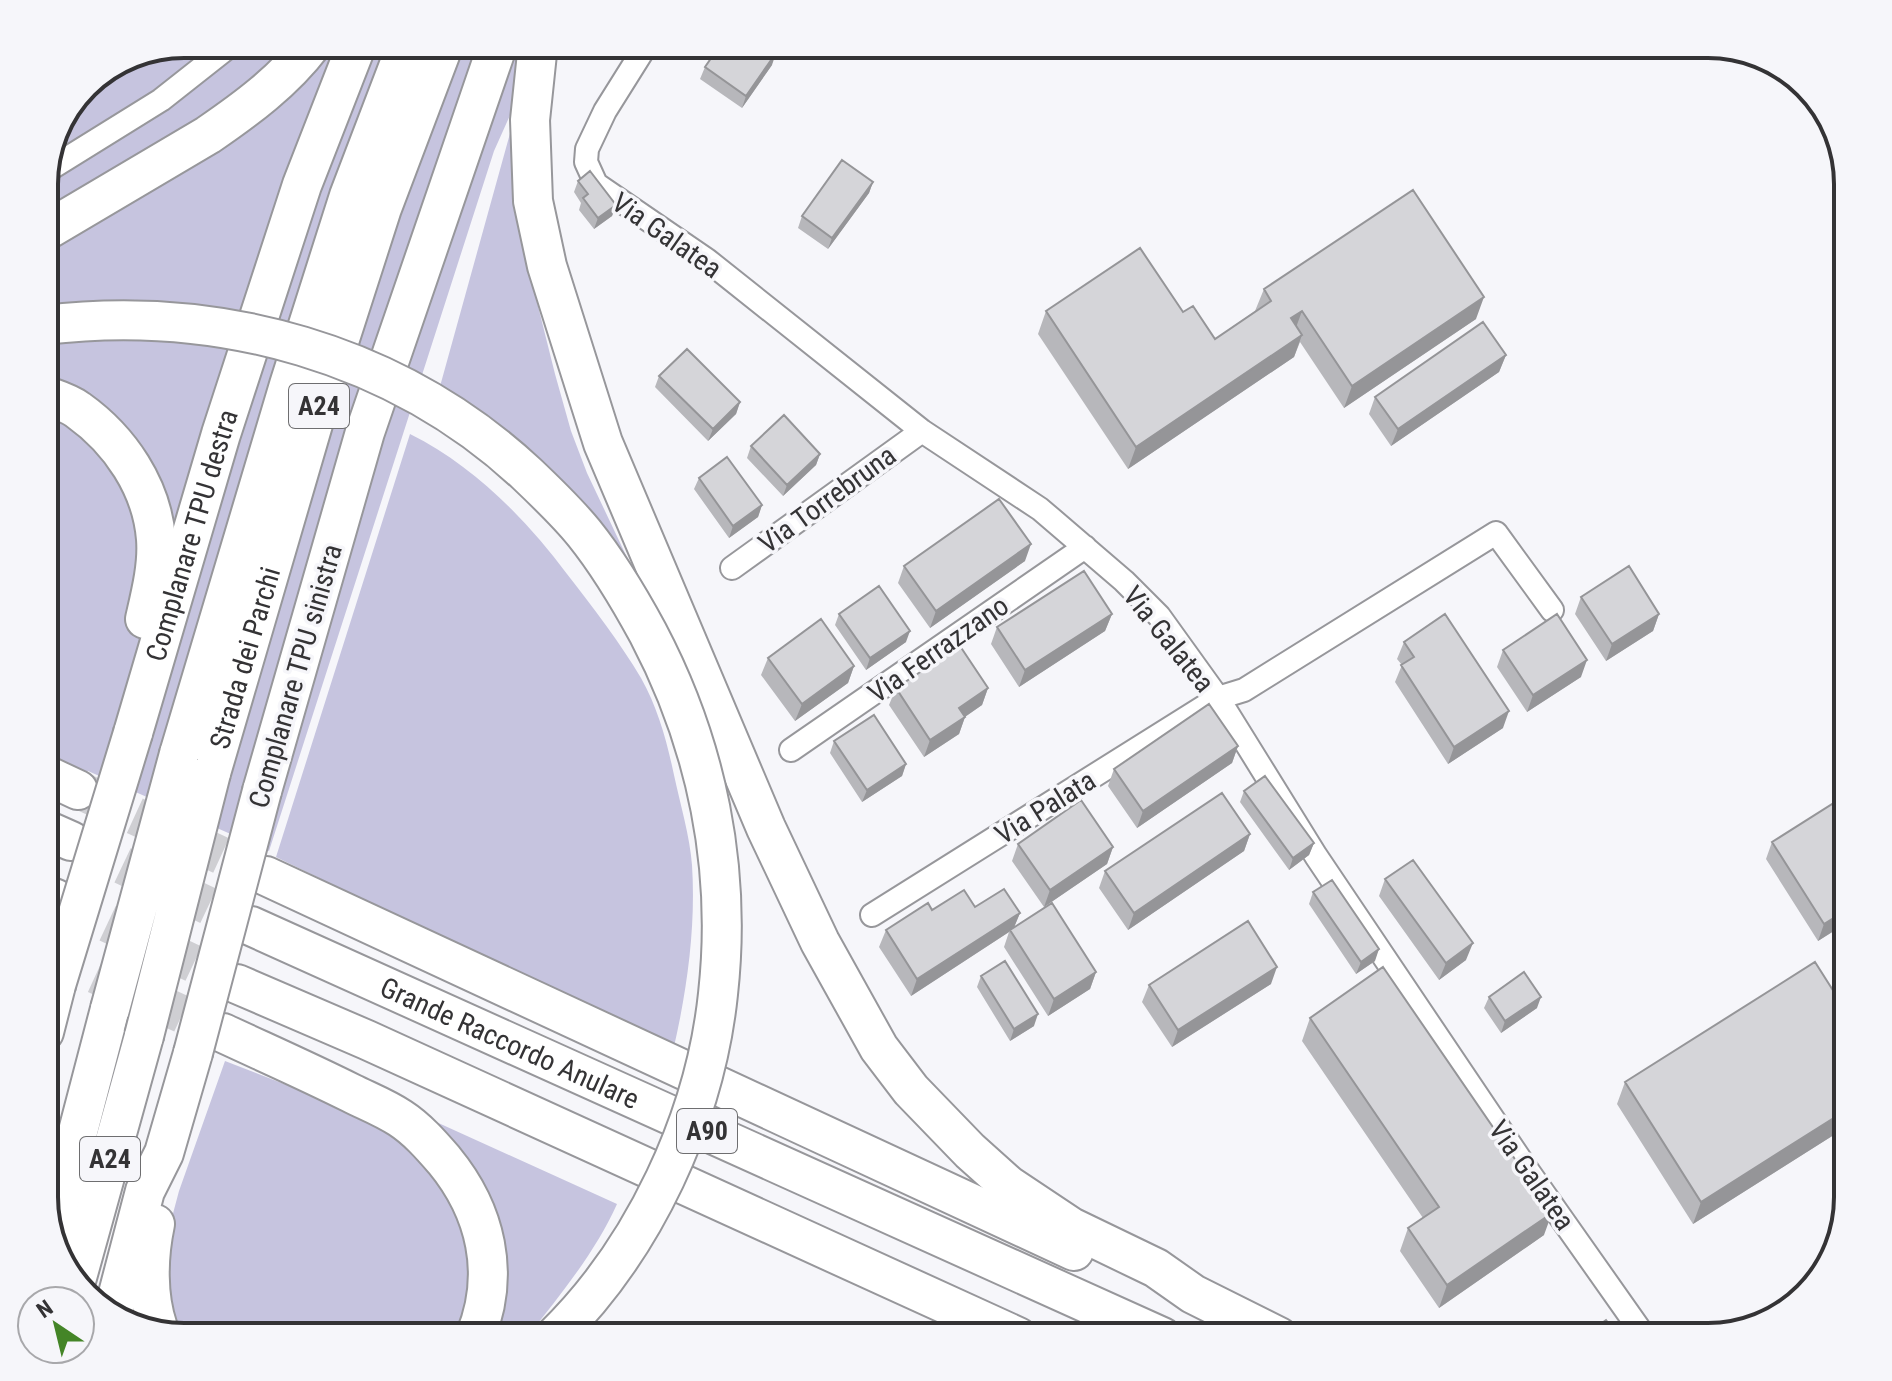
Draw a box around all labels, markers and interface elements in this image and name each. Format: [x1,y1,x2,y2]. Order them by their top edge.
street label: Via Galatea [605,186,728,285]
road number: A24 [289,384,349,428]
street label: Complanare TPU destra [139,406,245,665]
street label: Via Torrebruna [752,439,902,560]
street label: Complanare TPU sinistra [242,540,349,812]
street label: Strada dei Parchi [203,563,287,753]
street label: Via Galatea [1116,580,1221,699]
street label: Via Ferrazzano [862,589,1015,710]
street label: Via Palata [989,764,1102,851]
street label: Grande Raccordo Anulare [375,971,644,1116]
road number: A90 [677,1109,737,1153]
street label: Via Galatea [1482,1114,1581,1237]
road number: A24 [80,1137,140,1181]
north arrow [16,1285,96,1365]
text: N [32,1295,58,1323]

